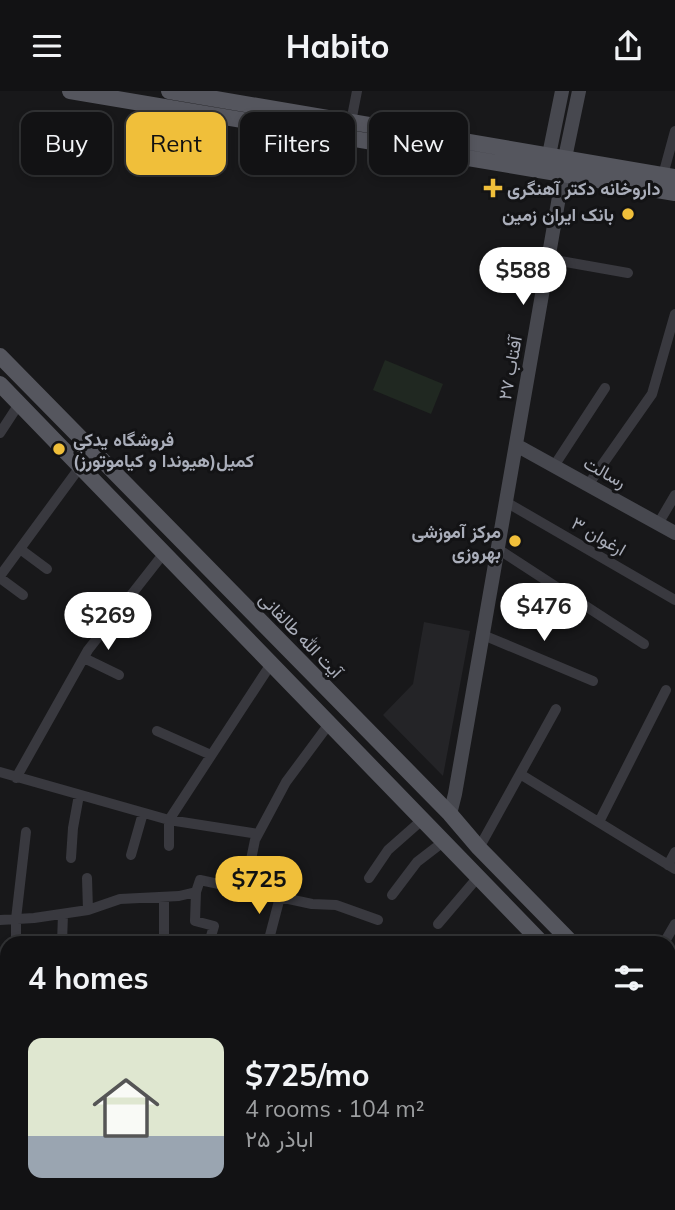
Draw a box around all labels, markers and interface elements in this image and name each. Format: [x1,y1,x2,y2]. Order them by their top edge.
text: Habito [286,26,389,66]
icon: menu [28,27,66,65]
icon: share [609,27,647,65]
chip: Buy [21,112,112,175]
chip: Rent [126,112,226,175]
chip: Filters [240,112,355,175]
chip: New [369,112,468,175]
place label: داروخانه دکتر آهنگری [507,177,660,200]
marker: داروخانه دکتر آهنگری [485,180,501,196]
place label: بانک ایران زمین [502,203,614,226]
marker: بانک ایران زمین [620,206,636,222]
pin: $588 [482,247,564,307]
text: $588 [495,255,551,284]
street label: آفتاب ۲۷ [493,332,527,402]
place label: فروشگاه يدكي كميل(هیوندا و کیاموتورز) [73,428,254,472]
marker: فروشگاه يدكي كميل(هیوندا و کیاموتورز) [51,441,67,457]
street label: رسالت [579,451,631,493]
street label: ارغوان ۳ [568,511,630,561]
place label: مرکز آموزشی بهروزی [412,520,501,564]
marker: مرکز آموزشی بهروزی [507,533,523,549]
pin: $476 [503,583,585,643]
street label: آیت الله طالقانی [254,587,349,684]
text: $476 [516,591,572,620]
pin: $269 [67,593,149,652]
text: $269 [80,600,136,629]
pin: $725 [218,857,300,916]
text: $725 [231,864,287,893]
text: 4 homes [28,959,149,997]
icon: filters [610,959,648,997]
text: $725/mo [245,1056,369,1094]
icon: home [84,1066,168,1150]
text: 4 rooms · 104 m² [245,1094,425,1123]
text: اباذر ۲۵ [245,1124,314,1153]

